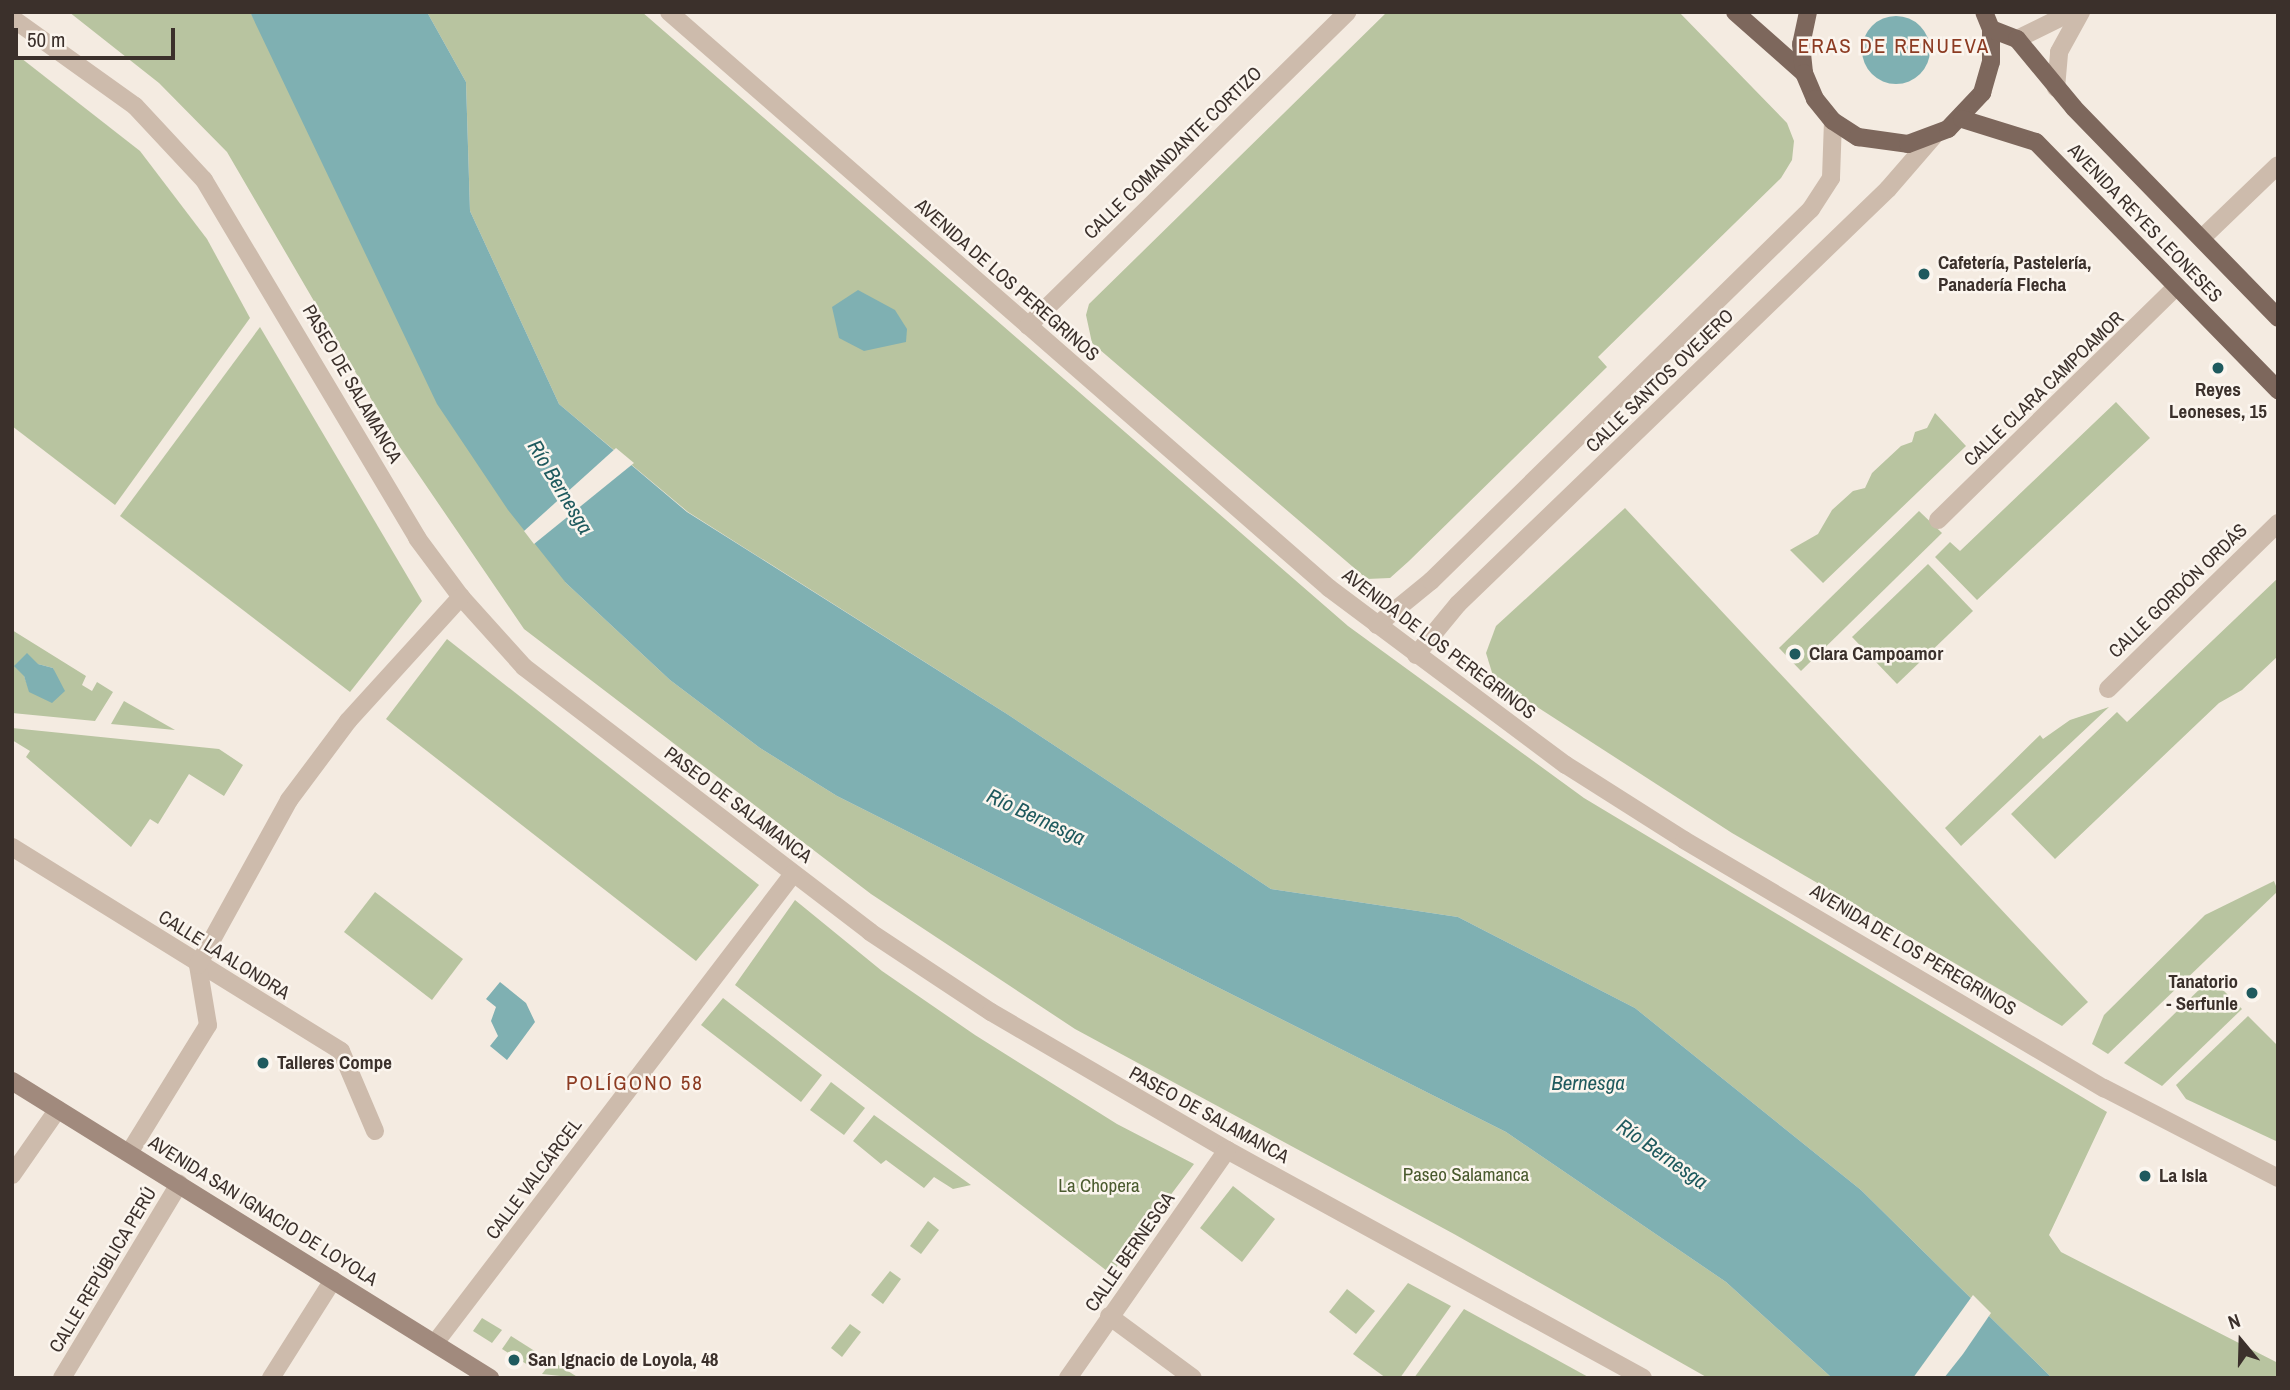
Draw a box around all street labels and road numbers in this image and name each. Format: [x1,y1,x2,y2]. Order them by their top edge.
street label: CALLE COMANDANTE CORTIZO [1079,62,1267,244]
street label: AVENIDA REYES LEONESES [2063,139,2227,307]
street label: AVENIDA DE LOS PEREGRINOS [910,194,1104,366]
street label: PASEO DE SALAMANCA [297,301,407,467]
street label: CALLE SANTOS OVEJERO [1581,305,1739,457]
street label: CALLE CLARA CAMPOAMOR [1959,307,2129,471]
street label: CALLE GORDÓN ORDÁS [2104,519,2252,663]
street label: AVENIDA DE LOS PEREGRINOS [1338,564,1540,724]
street label: PASEO DE SALAMANCA [660,742,816,868]
street label: AVENIDA DE LOS PEREGRINOS [1806,879,2020,1021]
street label: CALLE LA ALONDRA [153,905,295,1005]
street label: PASEO DE SALAMANCA [1125,1062,1293,1168]
street label: CALLE VALCÁRCEL [481,1114,587,1244]
street label: AVENIDA SAN IGNACIO DE LOYOLA [144,1131,382,1291]
street label: CALLE REPÚBLICA PERÚ [44,1183,162,1357]
street label: CALLE BERNESGA [1080,1188,1180,1316]

